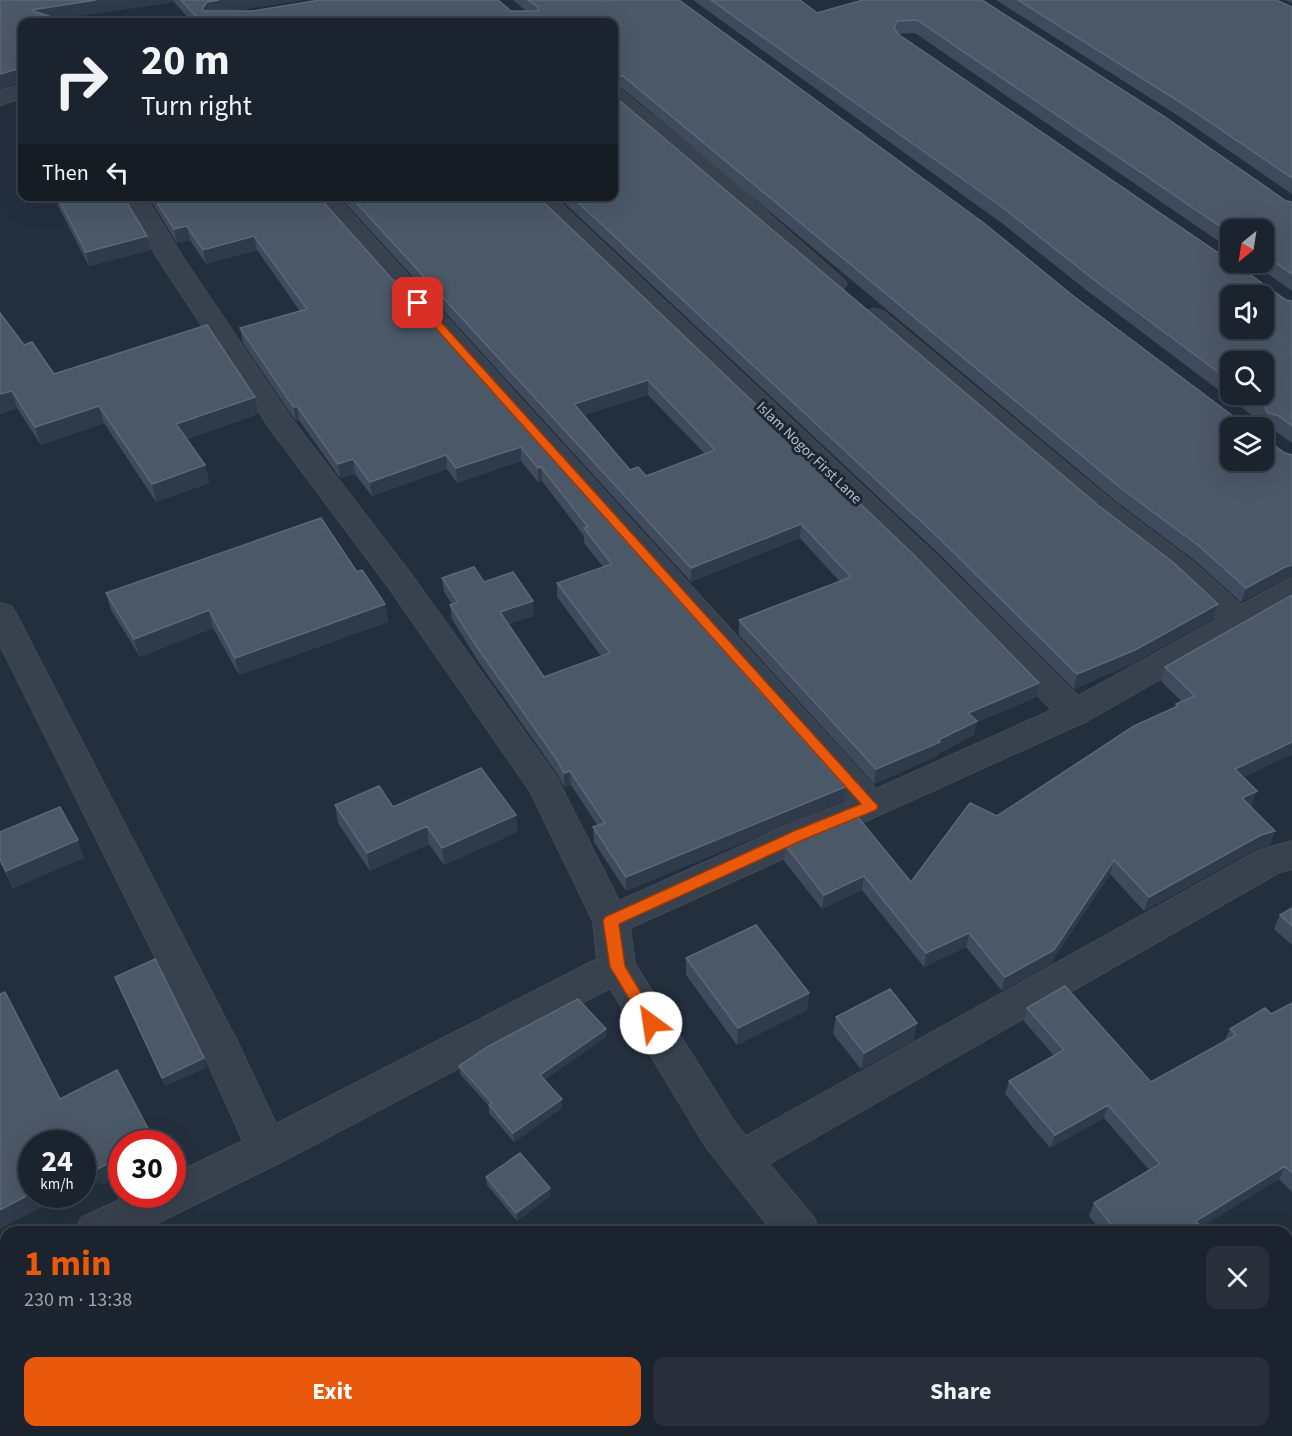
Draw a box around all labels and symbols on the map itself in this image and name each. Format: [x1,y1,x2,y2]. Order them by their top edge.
north arrow [1220,219,1274,273]
pin [392,277,443,328]
street label: Islam Nogor First Lane [752,397,866,509]
position arrow [619,991,683,1055]
speed limit sign: 30 [108,1130,186,1208]

